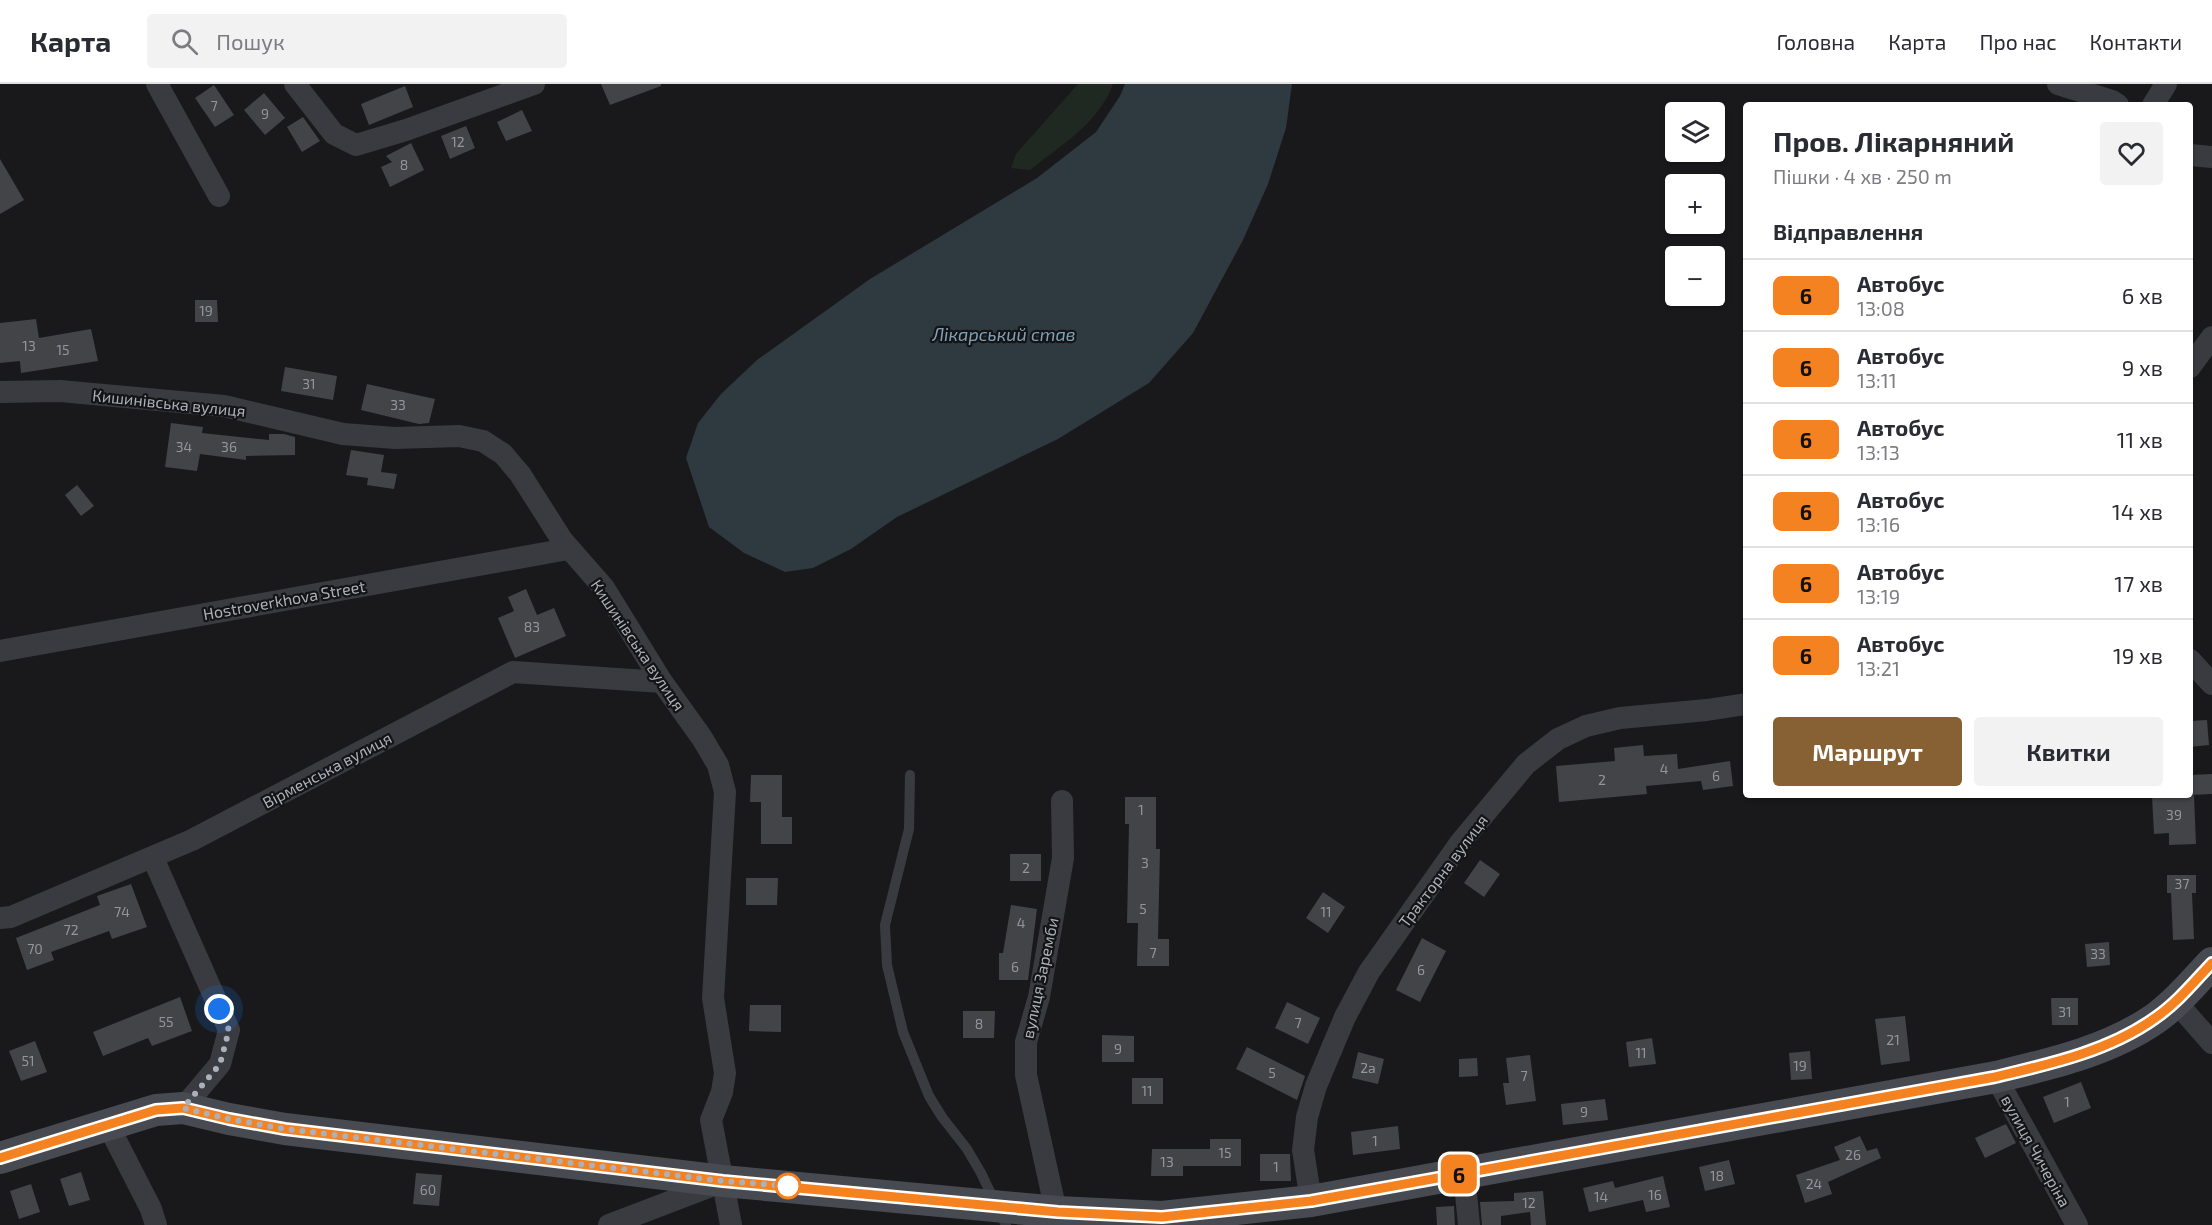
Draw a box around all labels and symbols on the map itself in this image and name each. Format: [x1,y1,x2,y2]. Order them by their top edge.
house number: 7 [210,97,218,114]
house number: 9 [261,105,269,122]
house number: 12 [451,133,465,150]
house number: 8 [400,156,408,173]
house number: 19 [199,302,213,319]
water label: Лікарський став [931,323,1076,345]
house number: 13 [22,337,36,354]
house number: 15 [56,341,70,358]
house number: 31 [302,375,316,392]
street label: Кишинівська вулиця [91,385,247,421]
house number: 33 [390,396,406,413]
house number: 34 [176,438,192,455]
house number: 36 [221,438,237,455]
street label: Hostroverkhova Street [201,576,366,623]
street label: Кишинівська вулиця [587,576,689,714]
house number: 83 [524,618,540,635]
street label: Вірменська вулиця [259,727,395,813]
house number: 4 [1660,760,1668,777]
house number: 6 [1712,767,1720,784]
house number: 2 [1598,771,1606,788]
house number: 1 [1138,801,1144,818]
house number: 39 [2166,806,2182,823]
street label: Тракторна вулиця [1394,811,1492,931]
house number: 3 [1141,854,1149,871]
house number: 2 [1022,859,1030,876]
house number: 37 [2175,875,2189,892]
house number: 5 [1139,900,1147,917]
house number: 74 [114,903,130,920]
house number: 11 [1320,903,1332,920]
house number: 4 [1017,914,1025,931]
street label: вулиця Заремби [1017,916,1063,1040]
house number: 72 [63,921,79,938]
house number: 70 [27,940,43,957]
house number: 7 [1149,944,1157,961]
house number: 33 [2090,945,2106,962]
house number: 6 [1011,958,1019,975]
house number: 6 [1417,961,1425,978]
your location [204,994,234,1024]
house number: 31 [2058,1003,2072,1020]
house number: 55 [158,1013,174,1030]
house number: 7 [1294,1014,1302,1031]
house number: 8 [975,1015,983,1032]
house number: 21 [1886,1031,1900,1048]
house number: 9 [1114,1040,1122,1057]
house number: 11 [1635,1044,1647,1061]
house number: 51 [21,1052,35,1069]
house number: 19 [1793,1057,1807,1074]
house number: 2а [1360,1059,1376,1076]
house number: 5 [1268,1064,1276,1081]
house number: 7 [1520,1067,1528,1084]
house number: 11 [1141,1082,1153,1099]
street label: вулиця Чичеріна [1997,1092,2075,1210]
house number: 1 [2064,1093,2070,1110]
house number: 9 [1580,1103,1588,1120]
house number: 1 [1372,1132,1378,1149]
house number: 15 [1218,1144,1232,1161]
house number: 26 [1845,1146,1861,1163]
house number: 13 [1160,1153,1174,1170]
line badge: 6 [1440,1154,1478,1194]
house number: 1 [1273,1158,1279,1175]
house number: 18 [1710,1167,1724,1184]
unlabelled marker [775,1173,801,1199]
house number: 24 [1806,1175,1822,1192]
house number: 60 [420,1181,436,1198]
house number: 16 [1648,1186,1662,1203]
house number: 14 [1594,1188,1608,1205]
house number: 12 [1522,1194,1536,1211]

